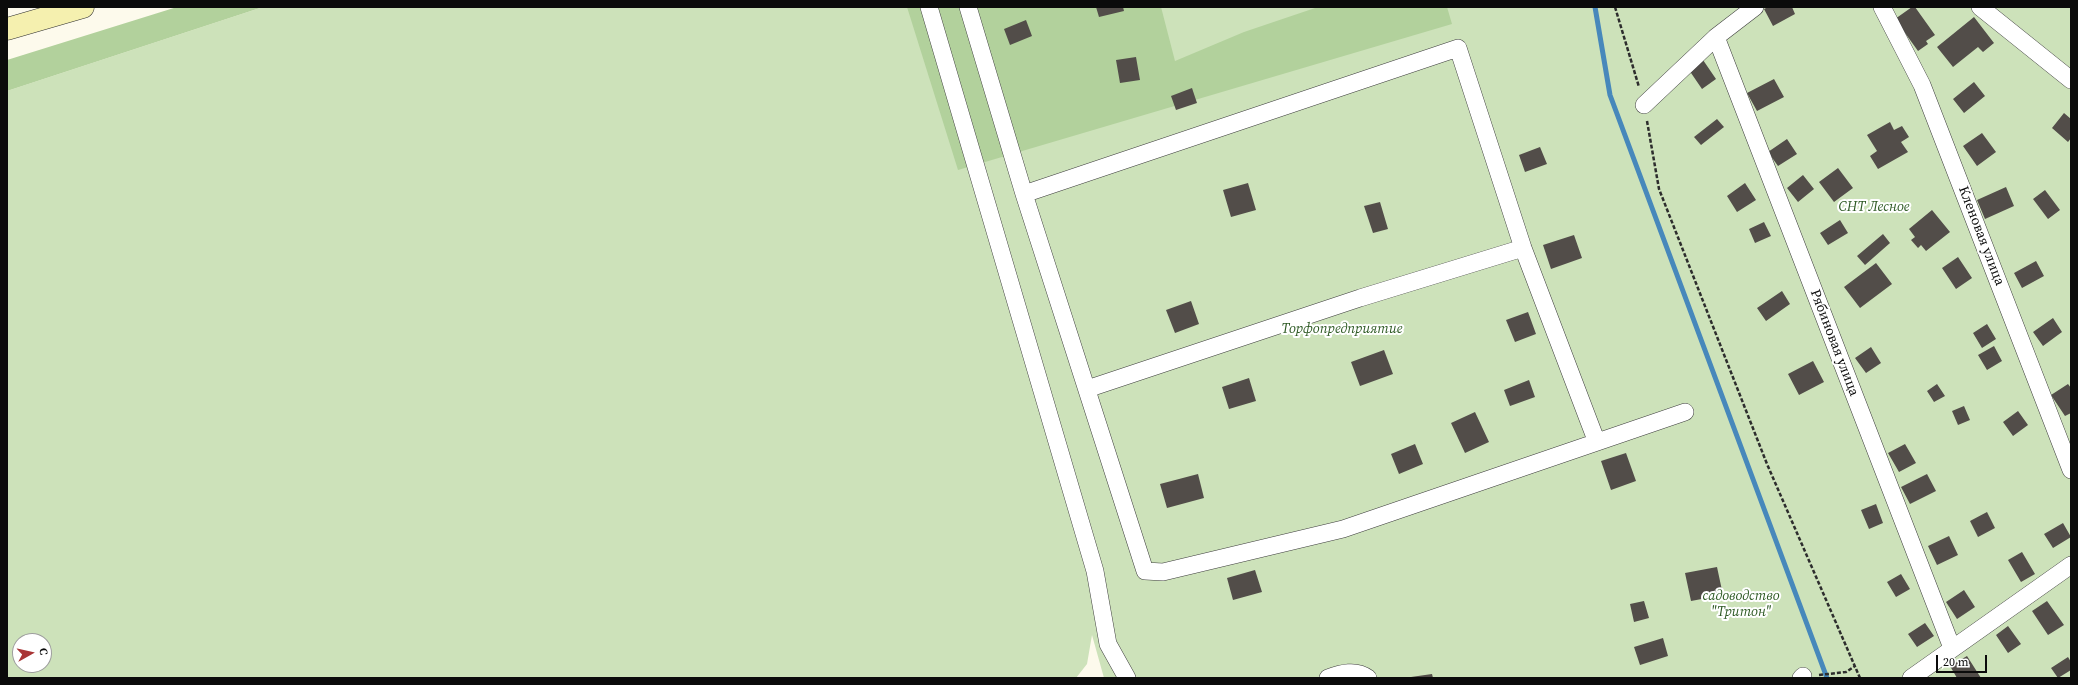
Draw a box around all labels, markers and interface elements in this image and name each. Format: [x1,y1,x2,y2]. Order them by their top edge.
street label: Кленовая улица [1954,184,2008,288]
park label: СНТ Лесное [1838,199,1910,215]
street label: Рябиновая улица [1806,287,1862,399]
park label: Торфопредприятие [1282,321,1402,337]
park label: садоводство "Тритон" [1702,588,1780,620]
north arrow [12,633,52,673]
text: С [35,647,51,656]
scale bar [1938,647,1989,673]
text: 20 m [1943,654,1969,670]

